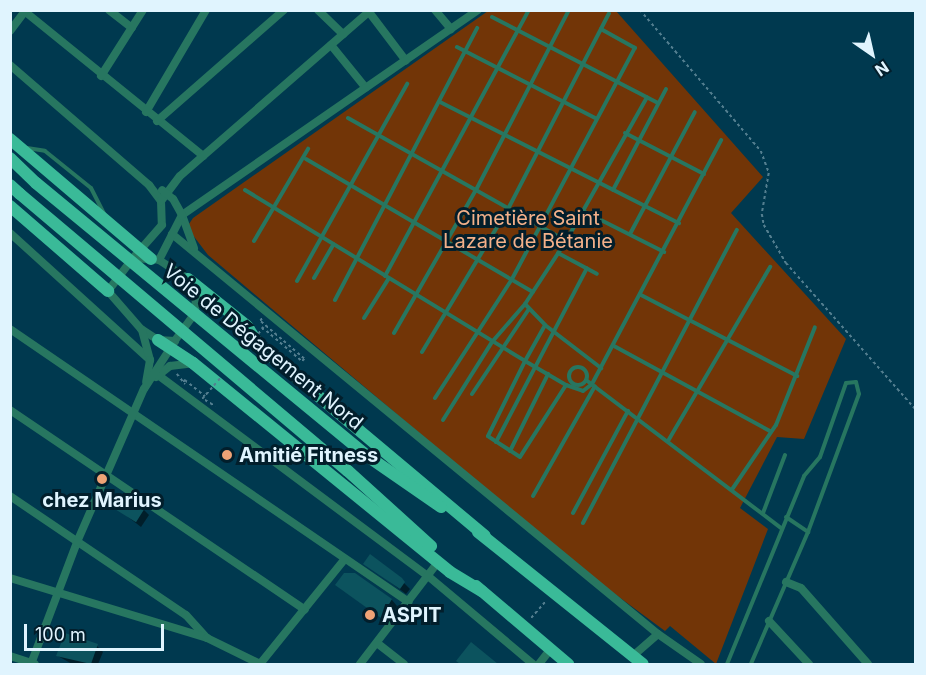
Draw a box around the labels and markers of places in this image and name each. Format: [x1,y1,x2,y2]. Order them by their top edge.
place label: Amitié Fitness [239,443,378,467]
marker: Amitié Fitness [220,448,234,462]
marker: chez Marius [95,472,109,486]
place label: chez Marius [42,488,162,512]
place label: ASPIT [382,603,442,627]
marker: ASPIT [363,608,377,622]

